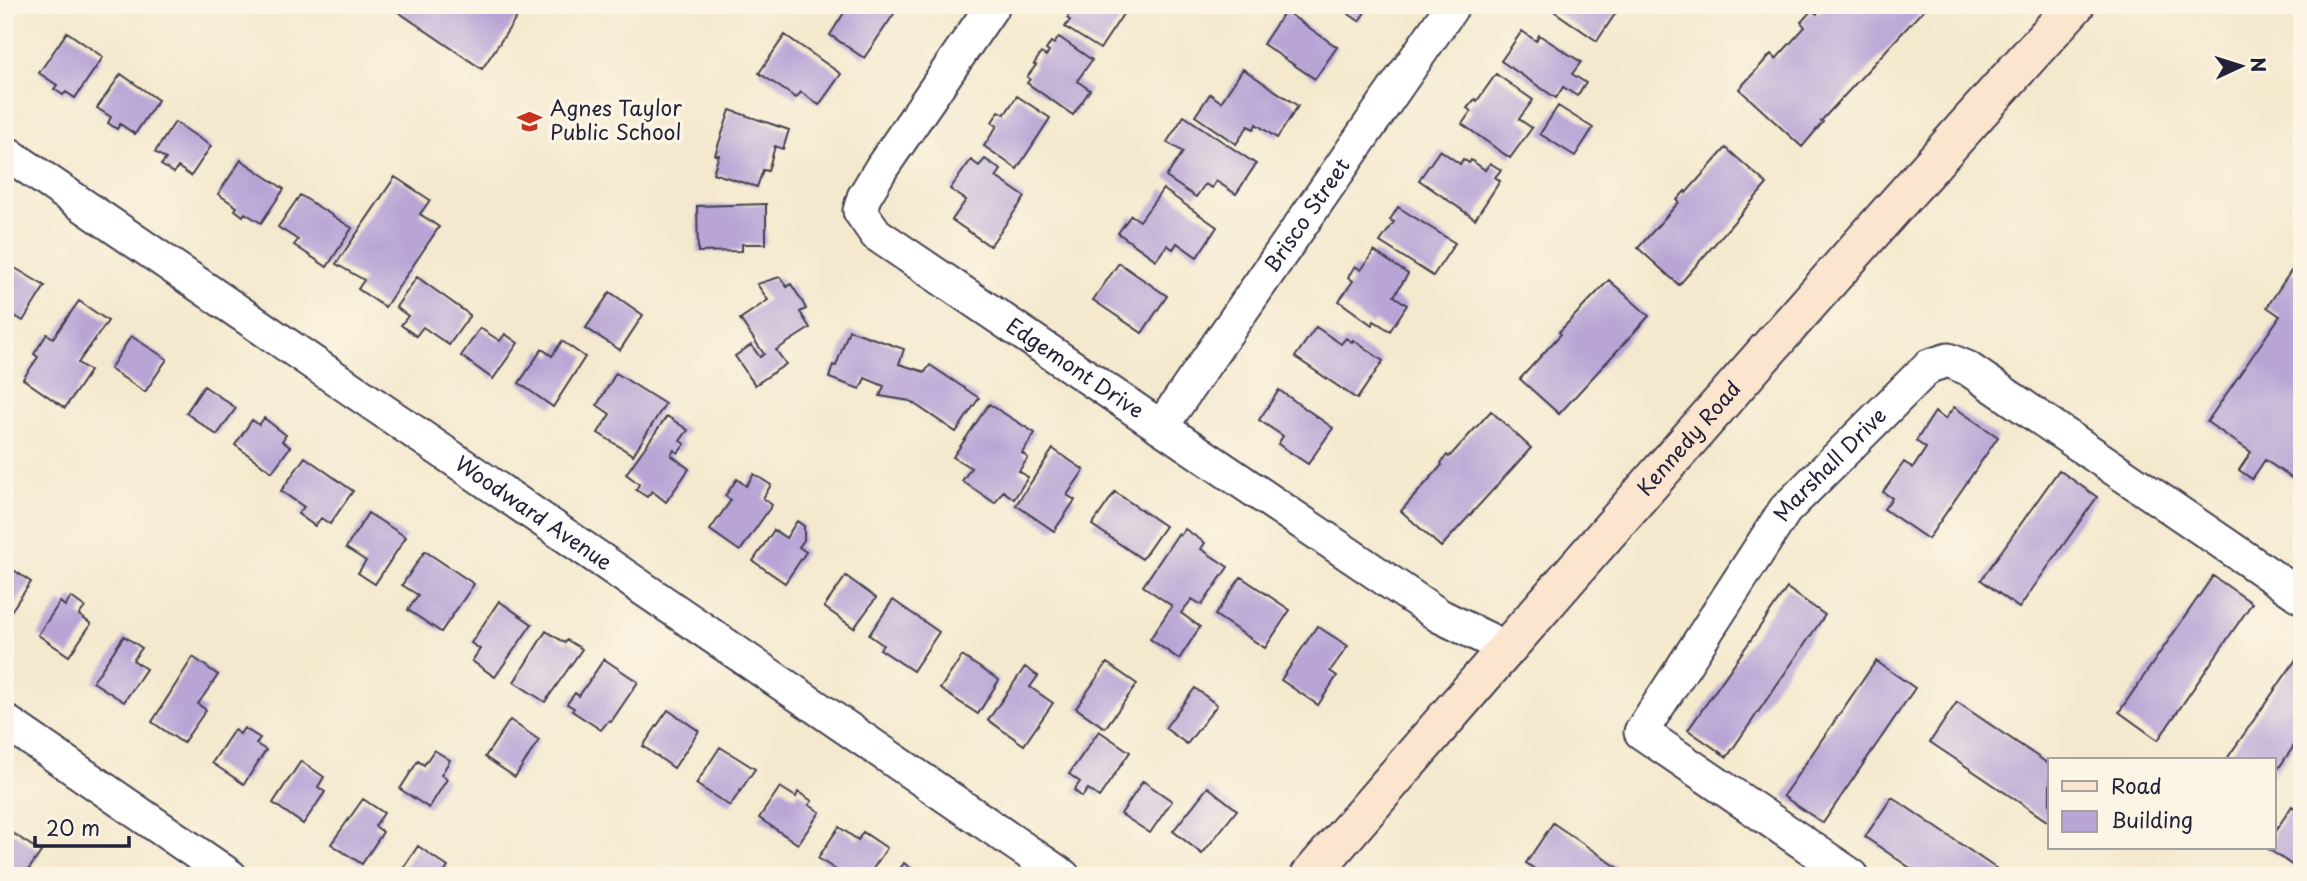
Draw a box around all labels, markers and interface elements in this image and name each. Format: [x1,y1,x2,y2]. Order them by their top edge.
north arrow [2206,32,2276,102]
text: N [2244,56,2273,73]
place label: Agnes Taylor Public School [550,91,682,147]
school or university icon: Agnes Taylor Public School [516,107,544,135]
street label: Brisco Street [1255,151,1357,278]
street label: Edgemont Drive [1001,309,1151,425]
street label: Kennedy Road [1629,373,1747,502]
street label: Marshall Drive [1764,399,1893,527]
street label: Woodward Avenue [449,447,619,577]
legend [2048,758,2276,850]
text: Road [2111,769,2162,801]
text: Building [2111,803,2193,835]
scale bar [35,804,130,848]
text: 20 m [46,811,100,843]

